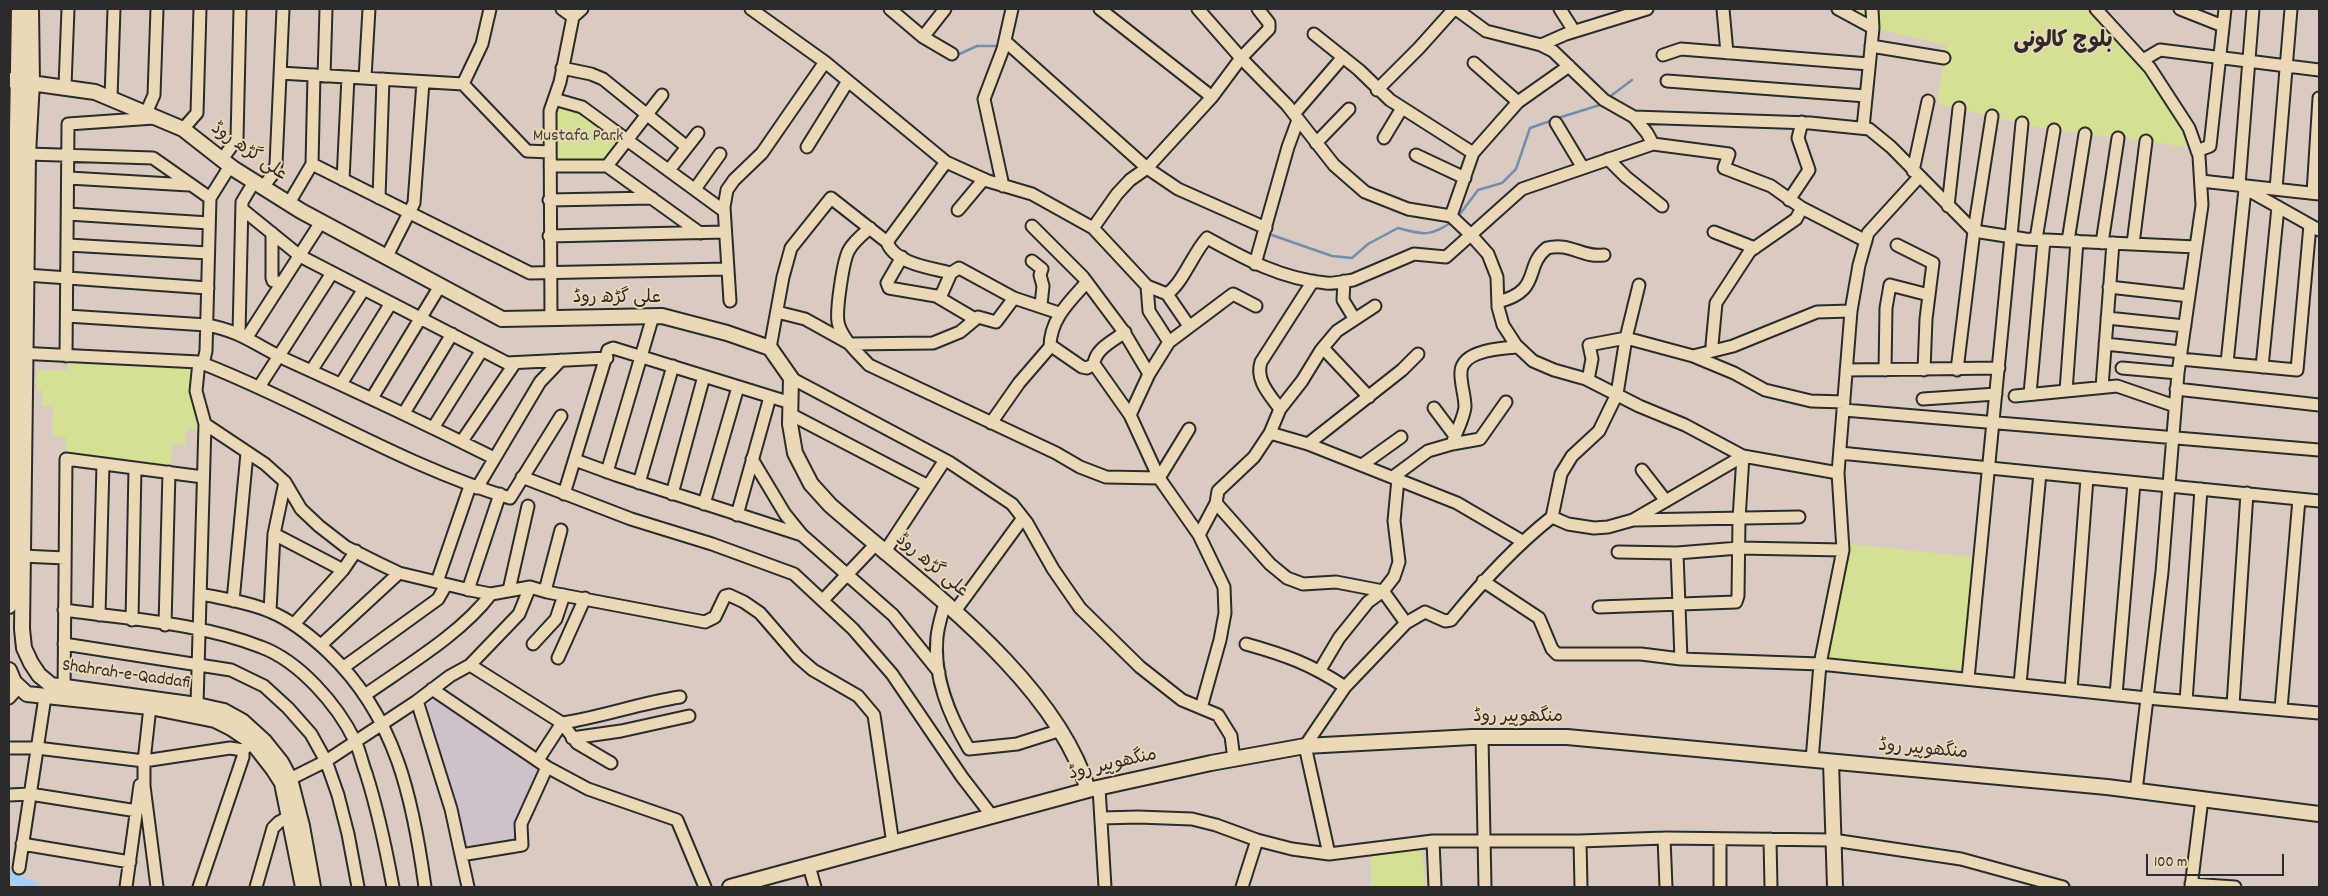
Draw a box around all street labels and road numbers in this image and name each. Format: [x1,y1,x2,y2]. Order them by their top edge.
street label: علی گڑھ روڈ [206,119,290,187]
street label: علی گڑھ روڈ [573,289,661,311]
street label: علی گڑھ روڈ [890,530,972,604]
street label: Shahrah-e-Qaddafi [61,656,191,696]
street label: منگھوپیر روڈ [1473,708,1563,730]
street label: منگھوپیر روڈ [1877,736,1969,766]
street label: منگھوپیر روڈ [1067,745,1159,787]

